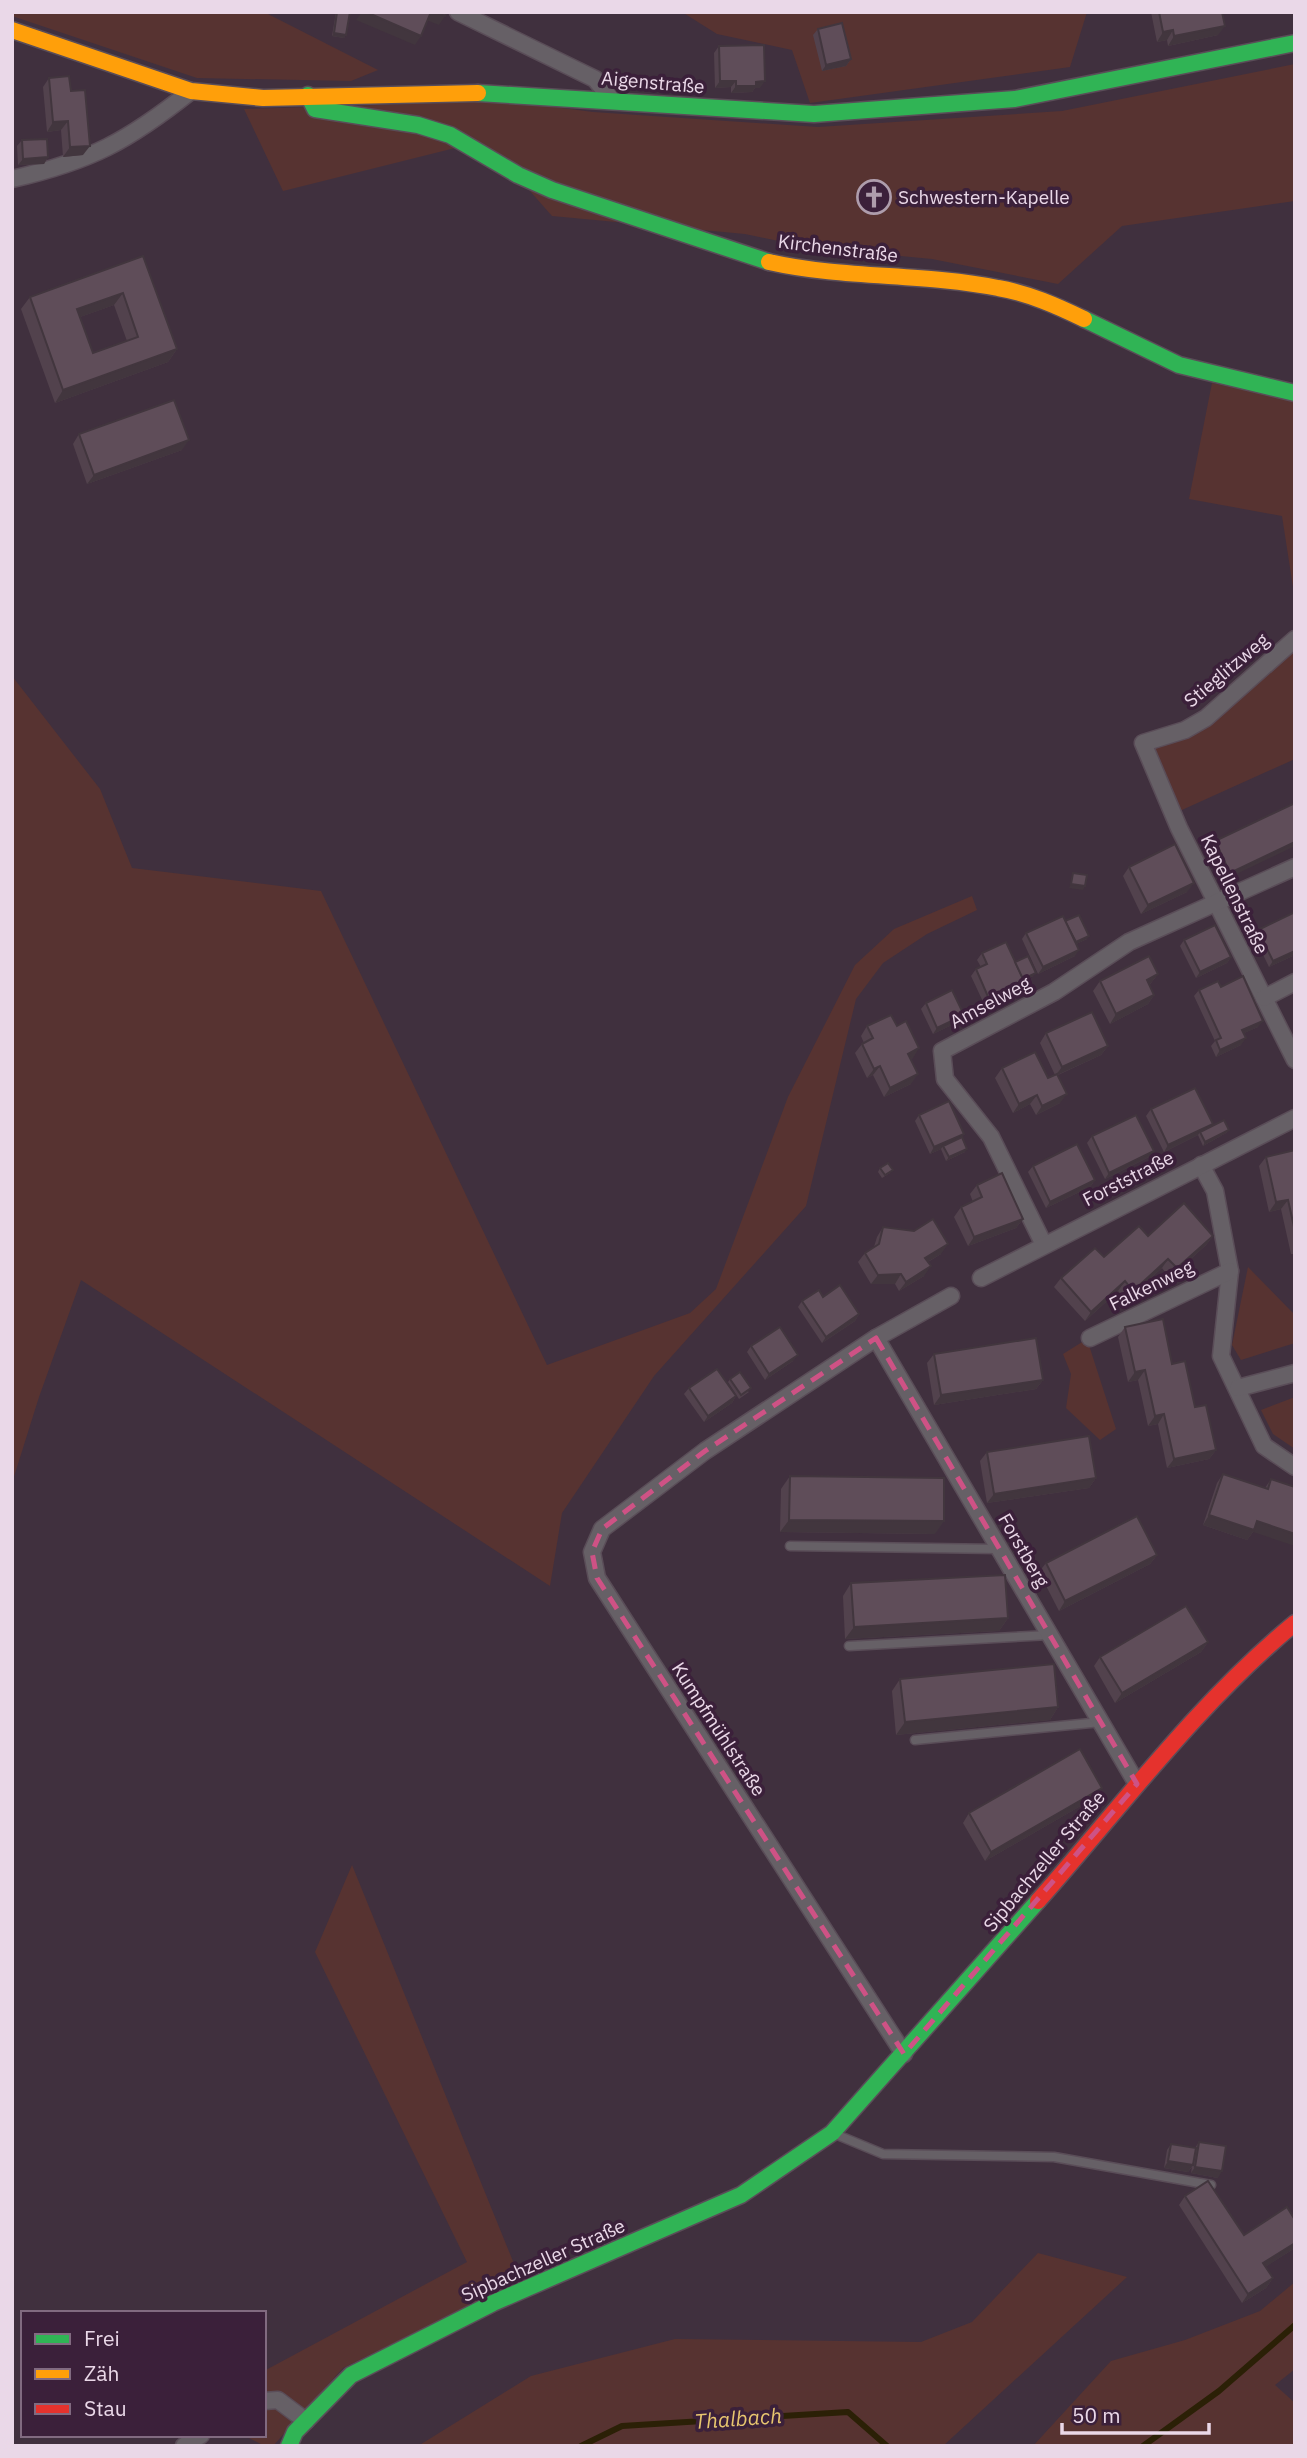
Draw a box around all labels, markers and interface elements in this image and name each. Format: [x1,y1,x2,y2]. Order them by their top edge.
street label: Aigenstraße [600,66,706,98]
church icon: Schwestern-Kapelle [855,178,893,216]
place label: Schwestern-Kapelle [898,185,1070,209]
street label: Kirchenstraße [777,229,899,267]
street label: Stieglitzweg [1179,628,1273,712]
street label: Kapellenstraße [1196,830,1274,958]
street label: Amselweg [945,971,1035,1033]
street label: Forststraße [1078,1145,1178,1211]
street label: Falkenweg [1105,1254,1197,1316]
street label: Forstberg [993,1509,1055,1591]
street label: Kumpfmühlstraße [667,1657,771,1801]
street label: Sipbachzeller Straße [978,1786,1110,1936]
street label: Sipbachzeller Straße [457,2213,629,2307]
legend [21,2311,266,2437]
text: Frei [84,2324,120,2352]
text: Zäh [84,2359,119,2387]
scale bar [1062,2392,1209,2436]
text: Stau [84,2394,127,2422]
water label: Thalbach [693,2401,783,2435]
text: 50 m [1072,2401,1121,2429]

